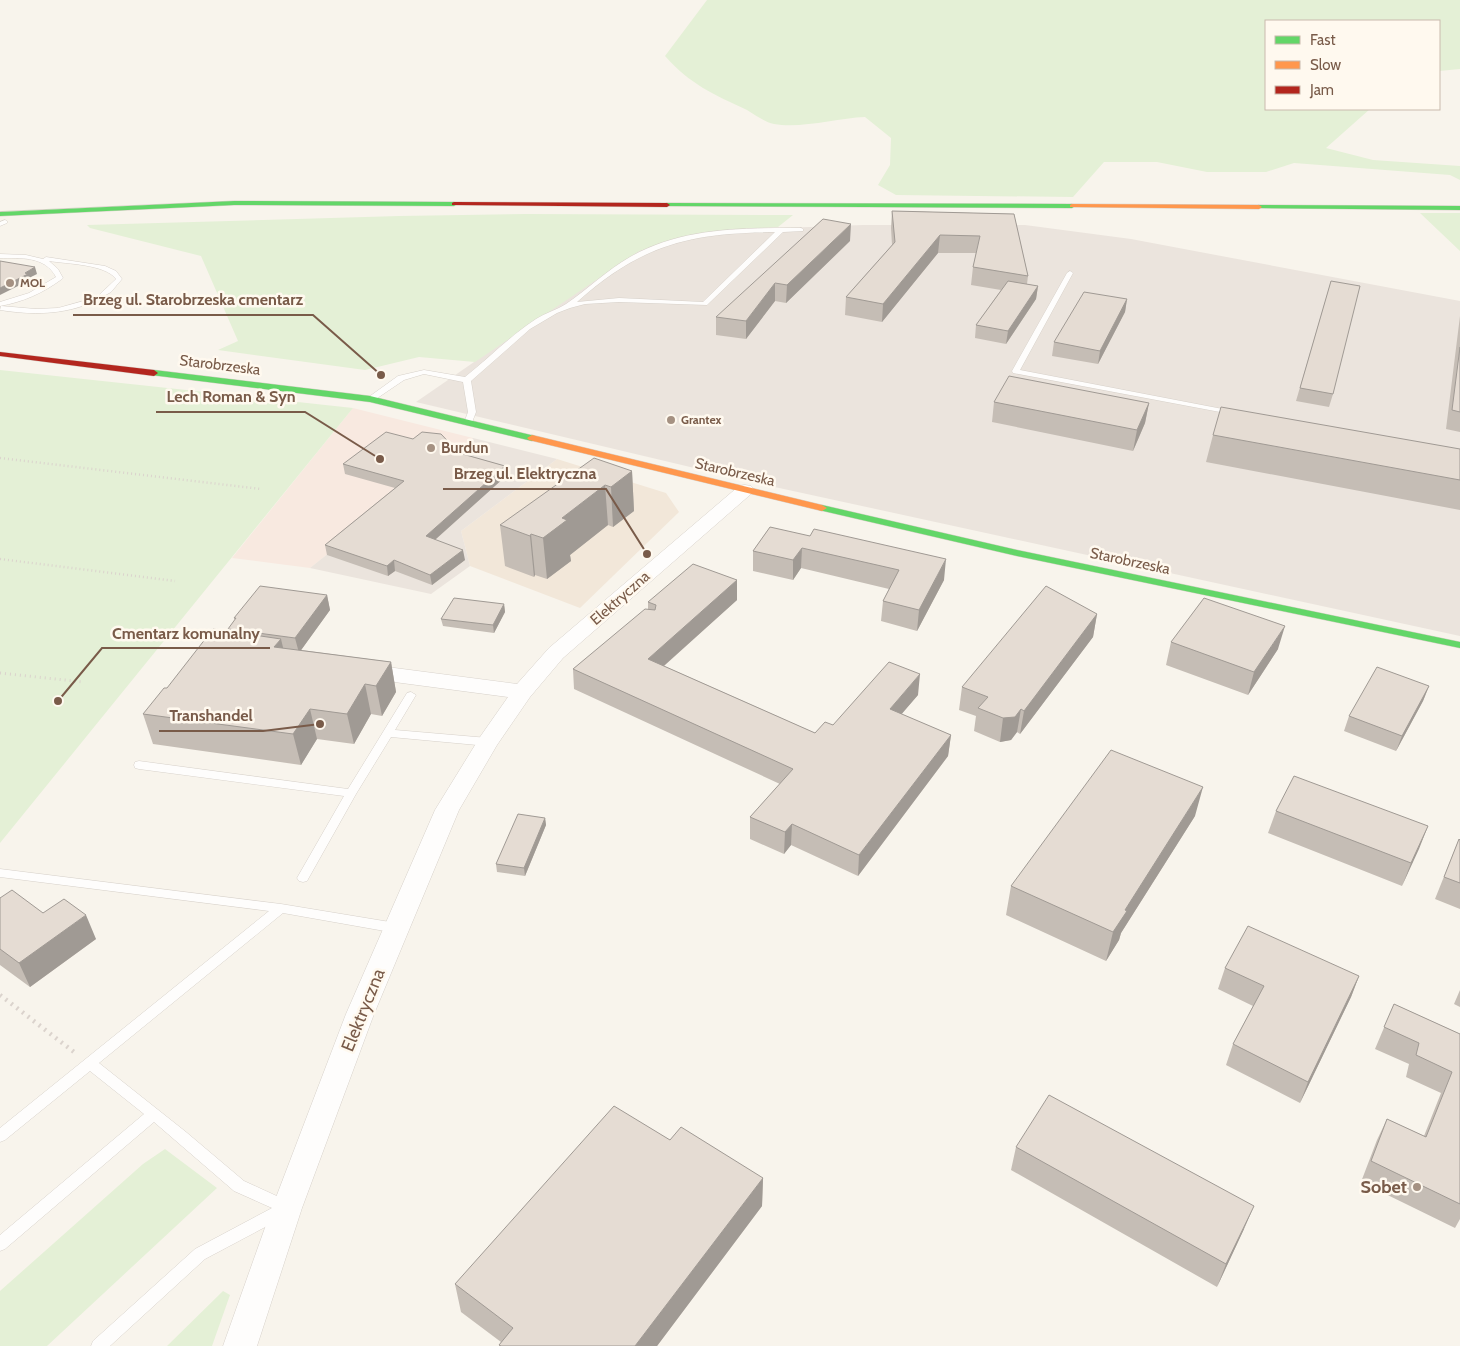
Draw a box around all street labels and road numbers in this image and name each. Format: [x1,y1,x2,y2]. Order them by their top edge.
street label: Starobrzeska [179,351,262,379]
street label: Starobrzeska [693,454,777,490]
street label: Starobrzeska [1088,544,1172,578]
street label: Elektryczna [587,567,654,629]
street label: Elektryczna [336,965,390,1055]

